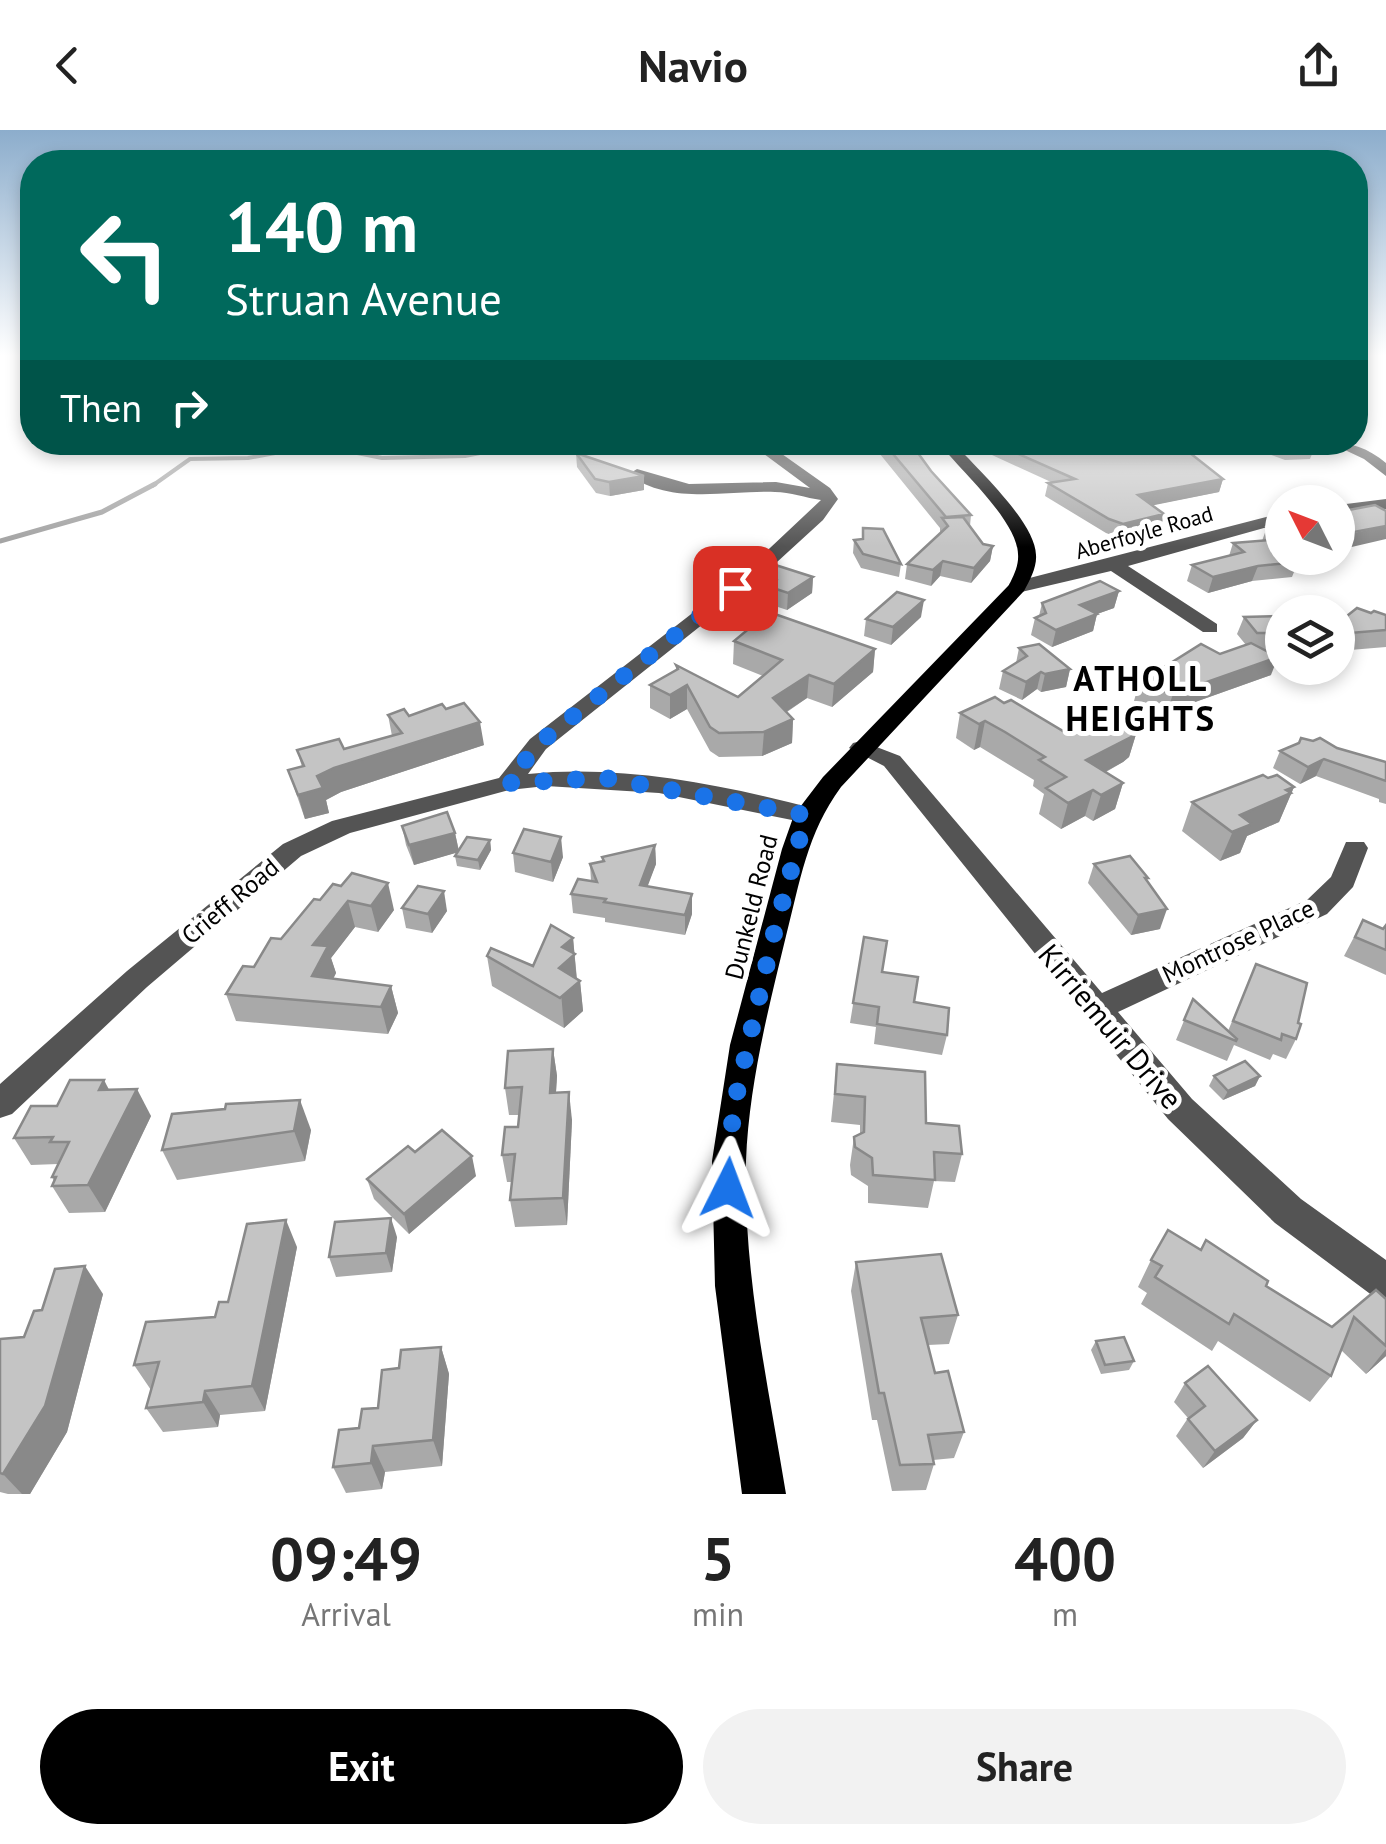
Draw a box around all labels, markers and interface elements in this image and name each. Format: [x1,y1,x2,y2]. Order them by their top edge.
text: Navio [638,36,748,94]
icon: back [40,38,95,93]
icon: share [1291,38,1346,93]
text: 140 m [225,181,418,271]
icon: left [60,190,190,320]
text: Struan Avenue [225,269,502,327]
icon: right [162,380,217,435]
text: Then [60,383,142,432]
north arrow [1265,485,1355,575]
map controls [1265,485,1355,685]
street label: Aberfoyle Road [1072,499,1216,565]
pin [693,546,778,631]
icon: arrive [708,561,763,616]
button: layers [1265,595,1355,685]
district label: ATHOLL HEIGHTS [1065,655,1217,741]
street label: Dunkeld Road [718,831,784,983]
street label: Crieff Road [175,851,285,951]
street label: Montrose Place [1157,892,1319,990]
street label: Kirriemuir Drive [1030,935,1192,1117]
position arrow [676,1136,780,1240]
text: 09:49 [270,1519,422,1597]
text: 5 [701,1519,735,1597]
text: 400 [1014,1519,1116,1597]
text: Arrival [301,1593,391,1635]
text: min [692,1593,744,1635]
text: m [1052,1593,1078,1635]
button: Exit [40,1709,683,1824]
button: Share [703,1709,1346,1824]

